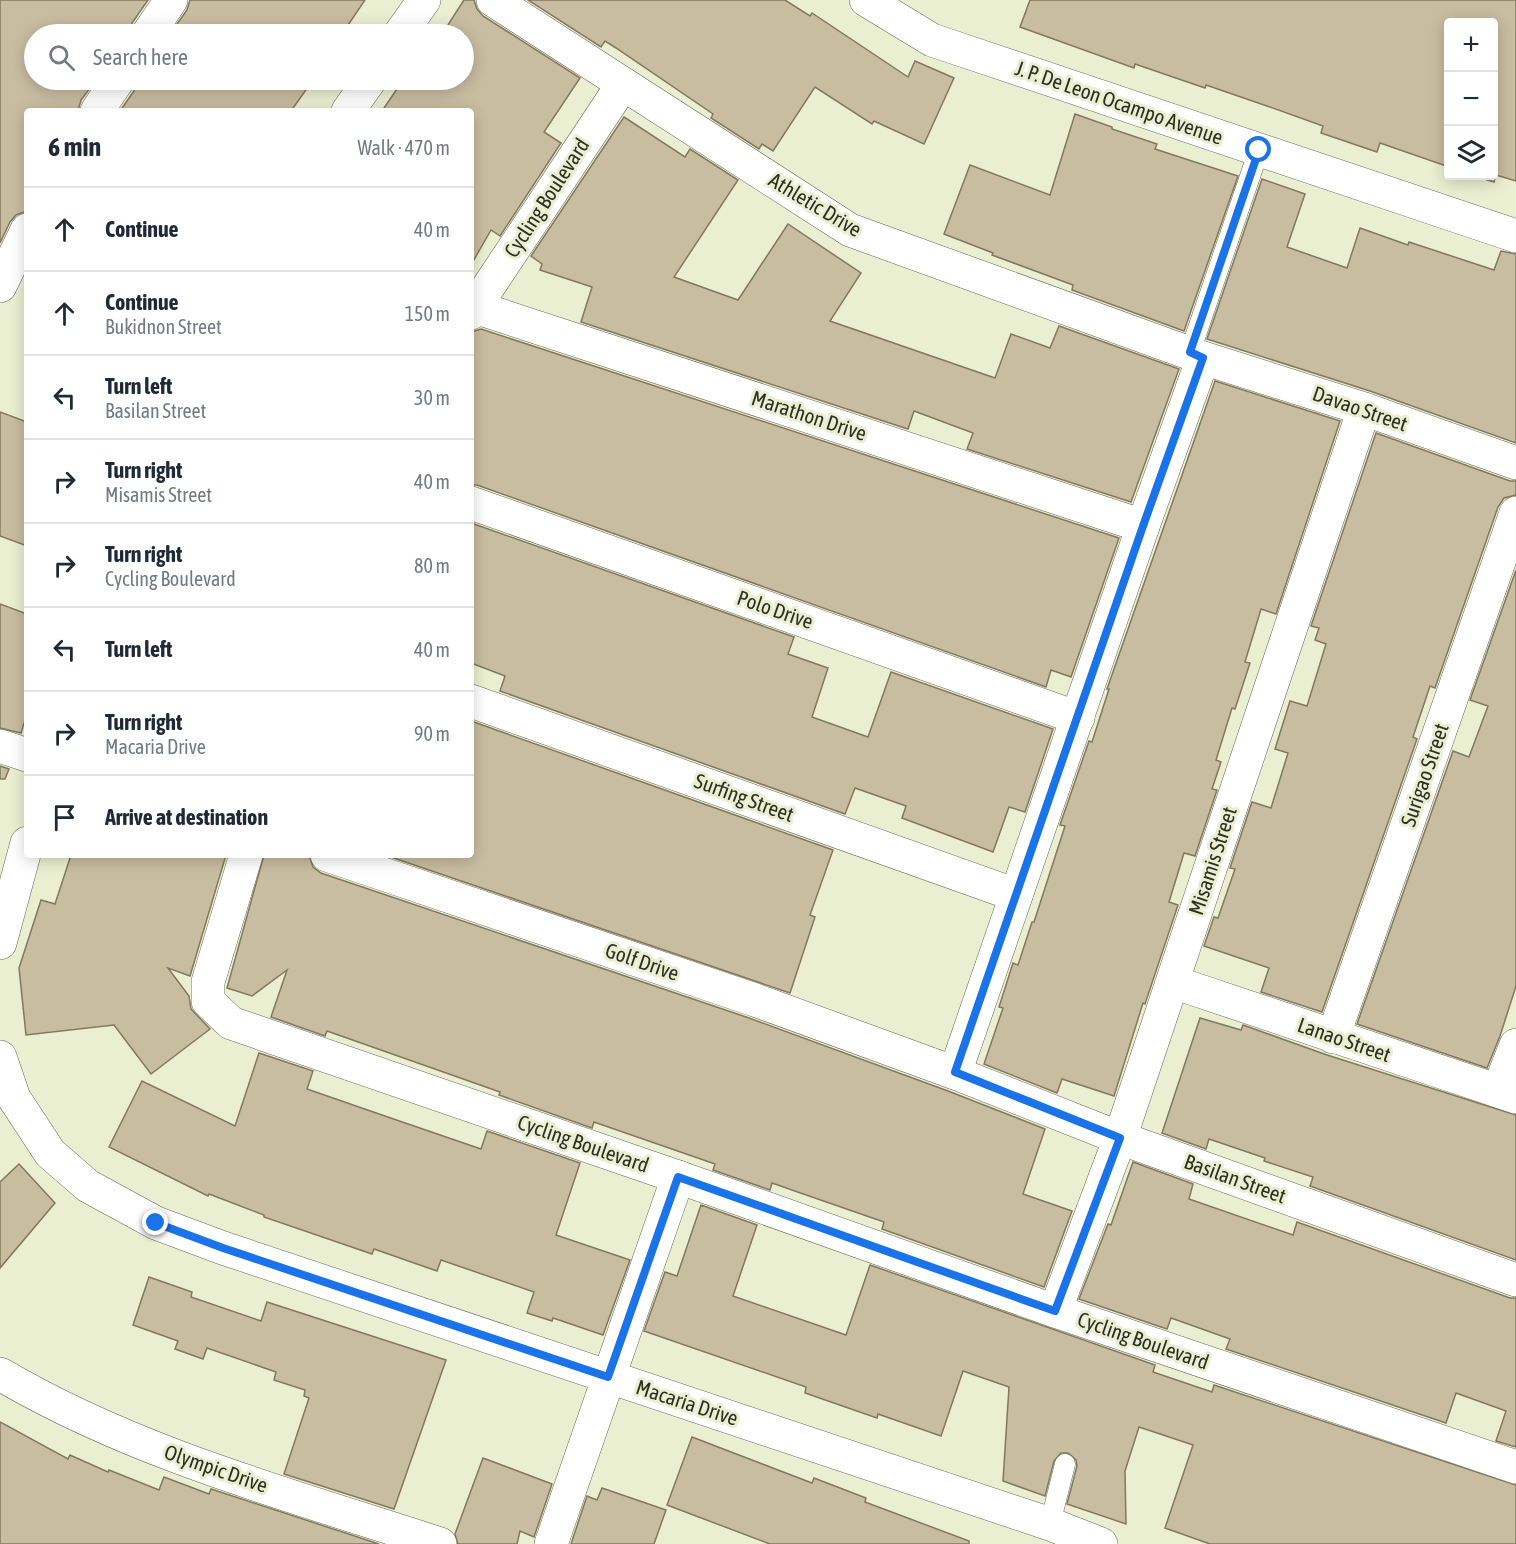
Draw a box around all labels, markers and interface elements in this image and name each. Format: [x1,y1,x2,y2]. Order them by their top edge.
map controls [1444,18,1498,180]
button: + [1444,18,1498,72]
search box [24,24,474,90]
icon: search [45,41,78,74]
text: Search here [93,44,188,70]
street label: J. P. De Leon Ocampo Avenue [1012,55,1226,149]
button: − [1444,72,1498,126]
button: layers [1444,126,1498,180]
text: 6 min [48,132,101,162]
street label: Cycling Boulevard [499,133,594,262]
text: Walk · 470 m [358,136,450,159]
route start [1245,136,1271,162]
street label: Athletic Drive [765,167,866,241]
icon: ahead [48,213,81,246]
text: Continue [105,216,179,242]
text: 40 m [414,218,450,241]
text: Continue [105,289,179,315]
icon: ahead [48,297,81,330]
text: 150 m [405,302,450,325]
text: Bukidnon Street [105,315,222,338]
text: Turn left [105,373,172,399]
icon: left [48,381,81,414]
street label: Davao Street [1310,381,1411,435]
street label: Marathon Drive [749,385,870,445]
text: 30 m [414,386,450,409]
text: Basilan Street [105,399,206,422]
text: Turn right [105,457,182,483]
icon: right [48,465,81,498]
text: 40 m [414,470,450,493]
text: Misamis Street [105,483,212,506]
text: Turn right [105,541,182,567]
icon: right [48,549,81,582]
text: 80 m [414,554,450,577]
text: Cycling Boulevard [105,567,236,590]
street label: Polo Drive [734,585,816,633]
icon: left [48,633,81,666]
text: Turn left [105,636,172,662]
text: 40 m [414,638,450,661]
text: Turn right [105,709,182,735]
icon: right [48,717,81,750]
street label: Surigao Street [1395,720,1453,829]
text: 90 m [414,722,450,745]
text: Macaria Drive [105,735,206,758]
street label: Surfing Street [691,768,797,826]
icon: arrive [48,801,81,834]
text: Arrive at destination [105,804,268,830]
street label: Misamis Street [1183,804,1241,918]
street label: Golf Drive [602,937,682,985]
street label: Lanao Street [1295,1012,1394,1066]
street label: Cycling Boulevard [515,1109,652,1177]
street label: Basilan Street [1181,1149,1289,1208]
route end [142,1209,168,1235]
street label: Cycling Boulevard [1075,1306,1212,1374]
street label: Macaria Drive [633,1374,741,1430]
street label: Olympic Drive [162,1439,271,1497]

